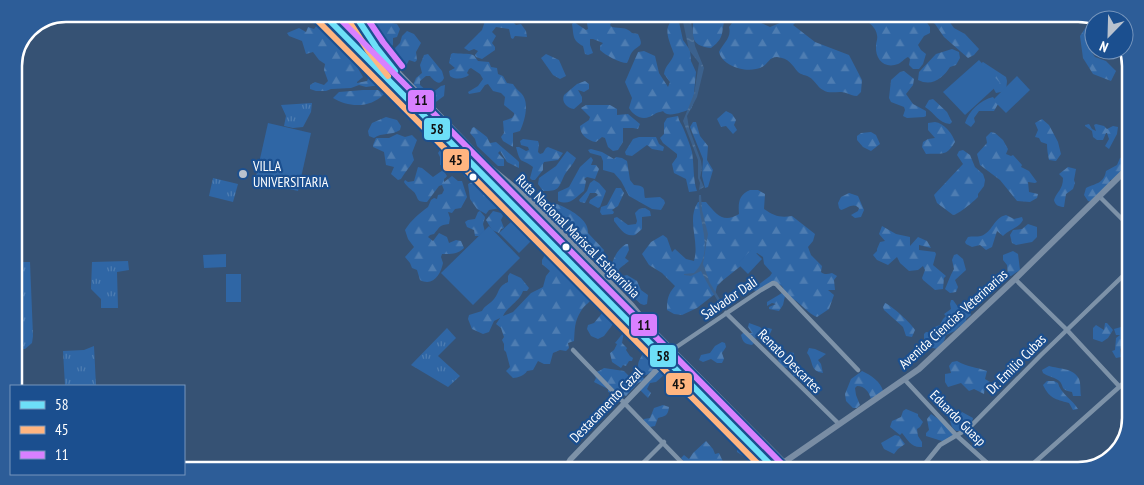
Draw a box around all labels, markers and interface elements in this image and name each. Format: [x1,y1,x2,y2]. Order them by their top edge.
north arrow [1084,10,1134,60]
text: N [1097,37,1111,57]
line badge: 11 [407,89,435,113]
text: 11 [414,91,428,109]
line badge: 58 [423,117,451,141]
text: 58 [430,120,444,138]
line badge: 45 [442,148,470,172]
text: 45 [449,151,463,169]
place label: VILLA UNIVERSITARIA [252,157,329,191]
marker: VILLA UNIVERSITARIA [237,168,249,180]
street label: Ruta Nacional Mariscal Estigarribia [512,170,644,302]
unlabelled marker [468,172,478,182]
unlabelled marker [561,242,571,252]
street label: Avenida Ciencias Veterinarias [895,265,1011,373]
street label: Salvador Dali [697,273,761,323]
line badge: 11 [630,313,658,337]
text: 11 [637,316,651,334]
street label: Renato Descartes [754,325,826,397]
street label: Dr. Emilio Cubas [982,330,1050,398]
line badge: 58 [649,344,677,368]
text: 58 [656,347,670,365]
street label: Destacamento Cazal [566,363,647,446]
line badge: 45 [665,372,693,396]
text: 45 [672,375,686,393]
legend [10,385,185,475]
street label: Eduardo Guasp [926,386,990,450]
text: 58 [55,395,69,414]
text: 45 [55,420,69,439]
text: 11 [55,445,69,464]

